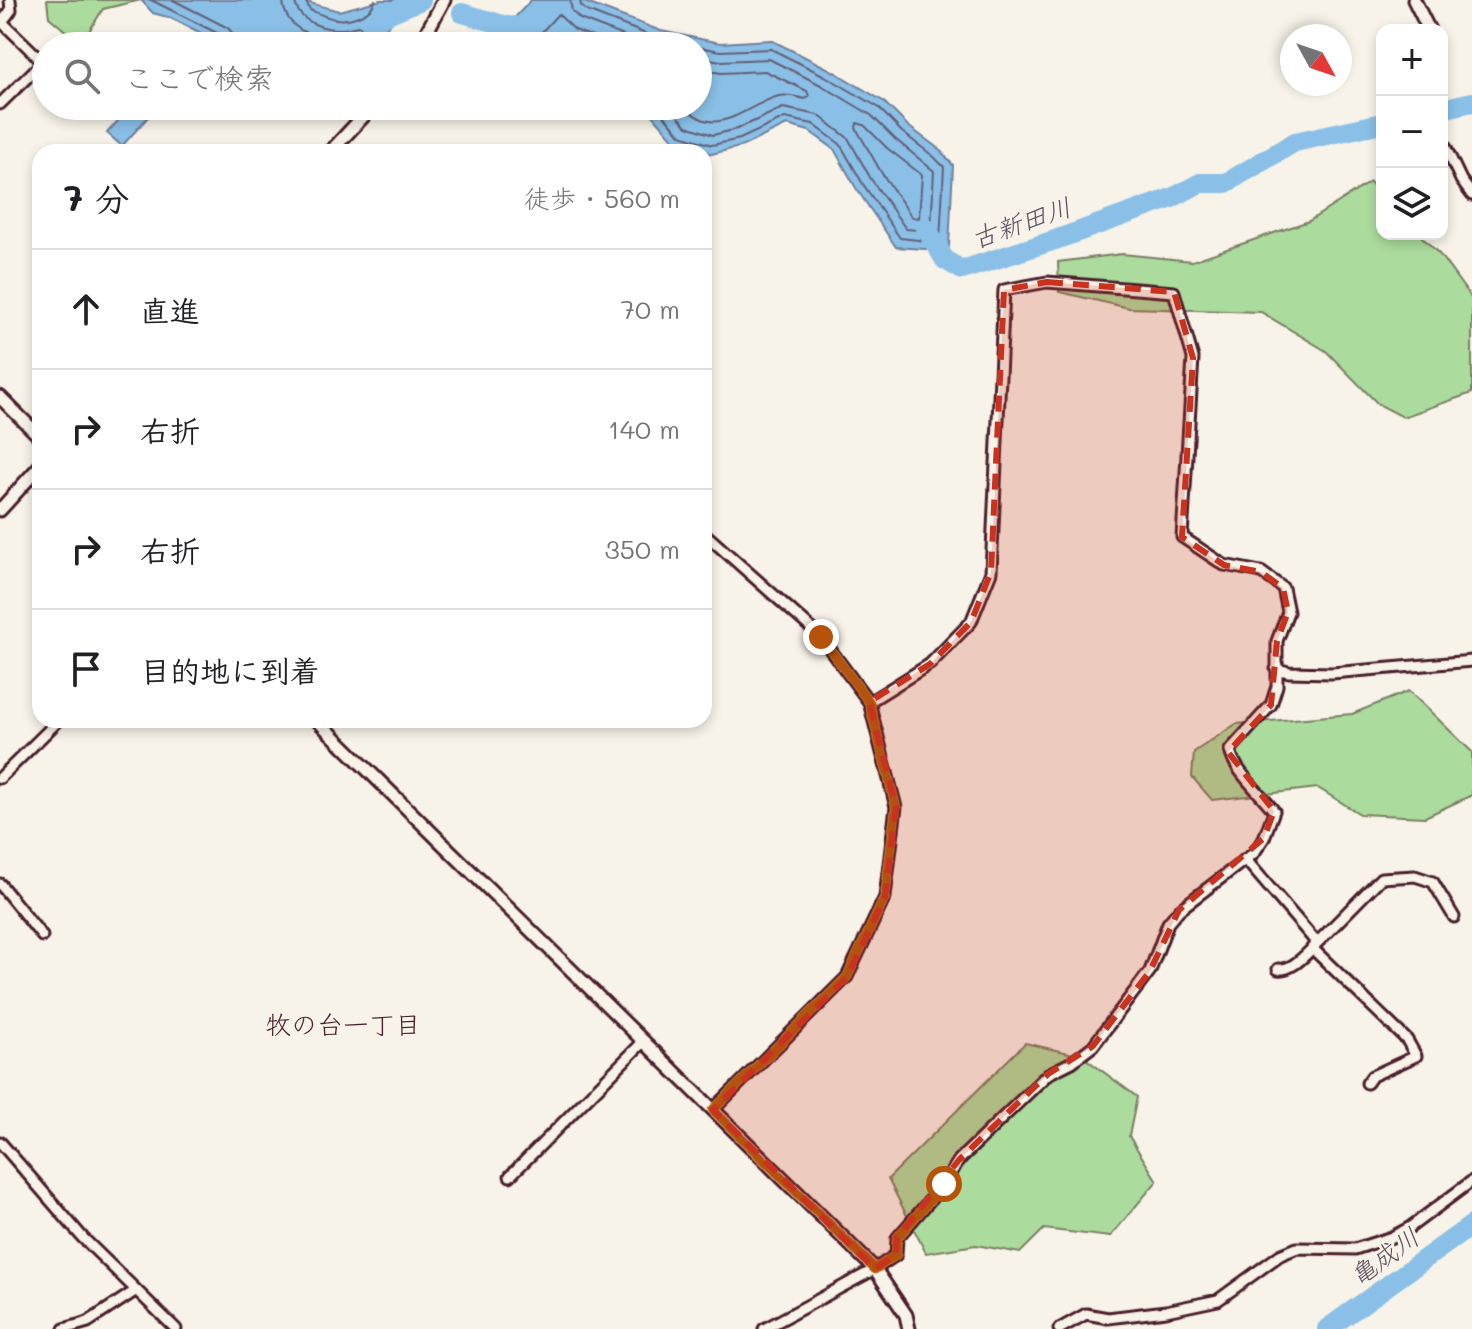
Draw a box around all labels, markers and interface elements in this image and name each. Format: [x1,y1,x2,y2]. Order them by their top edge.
north arrow [1280,24,1352,96]
map controls [1376,24,1448,240]
button: + [1376,24,1448,96]
search box [32,32,712,120]
icon: search [60,54,104,98]
text: ここで検索 [124,57,274,97]
button: − [1376,96,1448,168]
button: layers [1376,168,1448,240]
text: 7 分 [64,175,129,220]
text: 徒歩 · 560 m [524,181,680,215]
water label: 古新田川 [966,189,1076,255]
icon: ahead [64,287,108,331]
text: 直進 [140,290,200,330]
text: 70 m [620,292,680,326]
icon: right [64,407,108,451]
text: 右折 [140,410,200,450]
text: 140 m [608,412,680,446]
icon: right [64,527,108,571]
text: 右折 [140,530,200,570]
text: 350 m [605,532,680,566]
route end [803,619,839,655]
icon: arrive [64,647,108,691]
text: 目的地に到着 [140,650,320,690]
district label: 牧の台一丁目 [265,1007,421,1041]
route start [926,1166,962,1202]
water label: 亀成川 [1342,1219,1426,1293]

